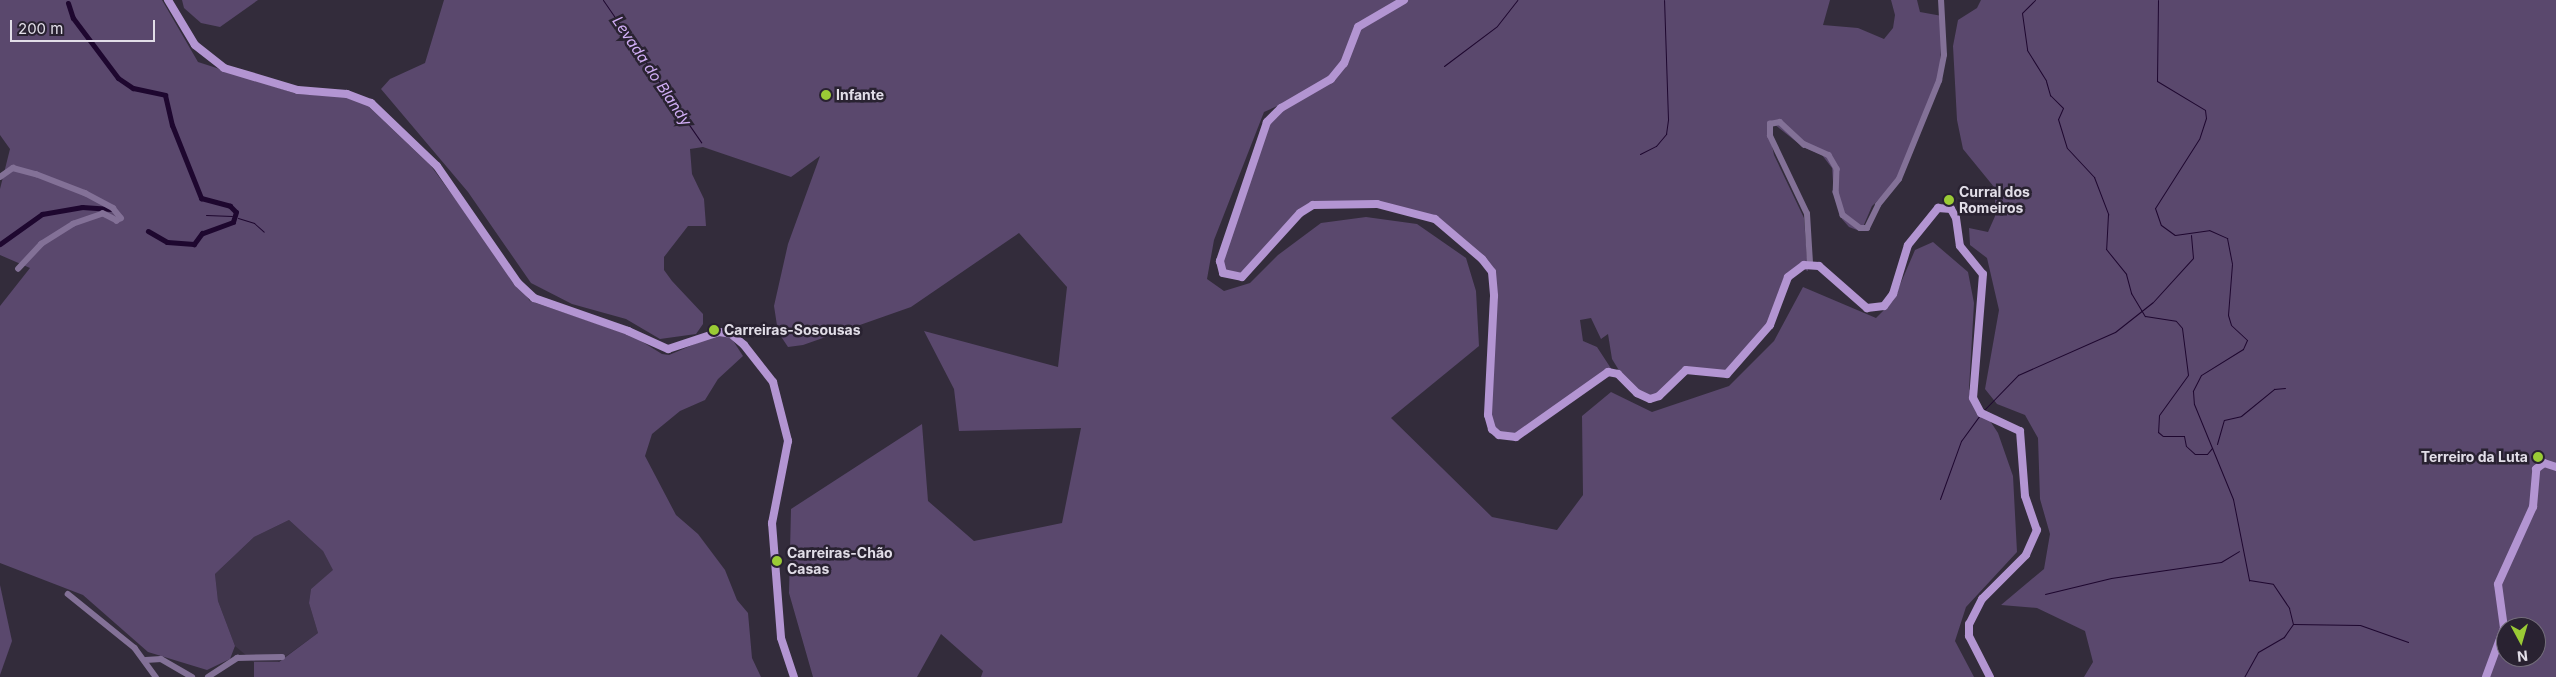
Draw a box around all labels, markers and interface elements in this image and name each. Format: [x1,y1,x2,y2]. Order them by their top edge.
scale bar [12,10,158,42]
water label: Levada do Blandy [609,13,695,129]
text: 200 m [18,19,63,38]
place label: Infante [836,87,884,103]
marker: Infante [820,89,832,101]
place label: Curral dos Romeiros [1959,184,2030,216]
marker: Curral dos Romeiros [1943,194,1955,206]
place label: Carreiras-Sosousas [724,322,861,338]
marker: Carreiras-Sosousas [708,324,720,336]
place label: Terreiro da Luta [2421,449,2528,465]
marker: Terreiro da Luta [2532,451,2544,463]
place label: Carreiras-Chão Casas [787,545,893,578]
marker: Carreiras-Chão Casas [771,555,783,567]
north arrow [2496,617,2546,667]
text: N [2516,647,2529,665]

